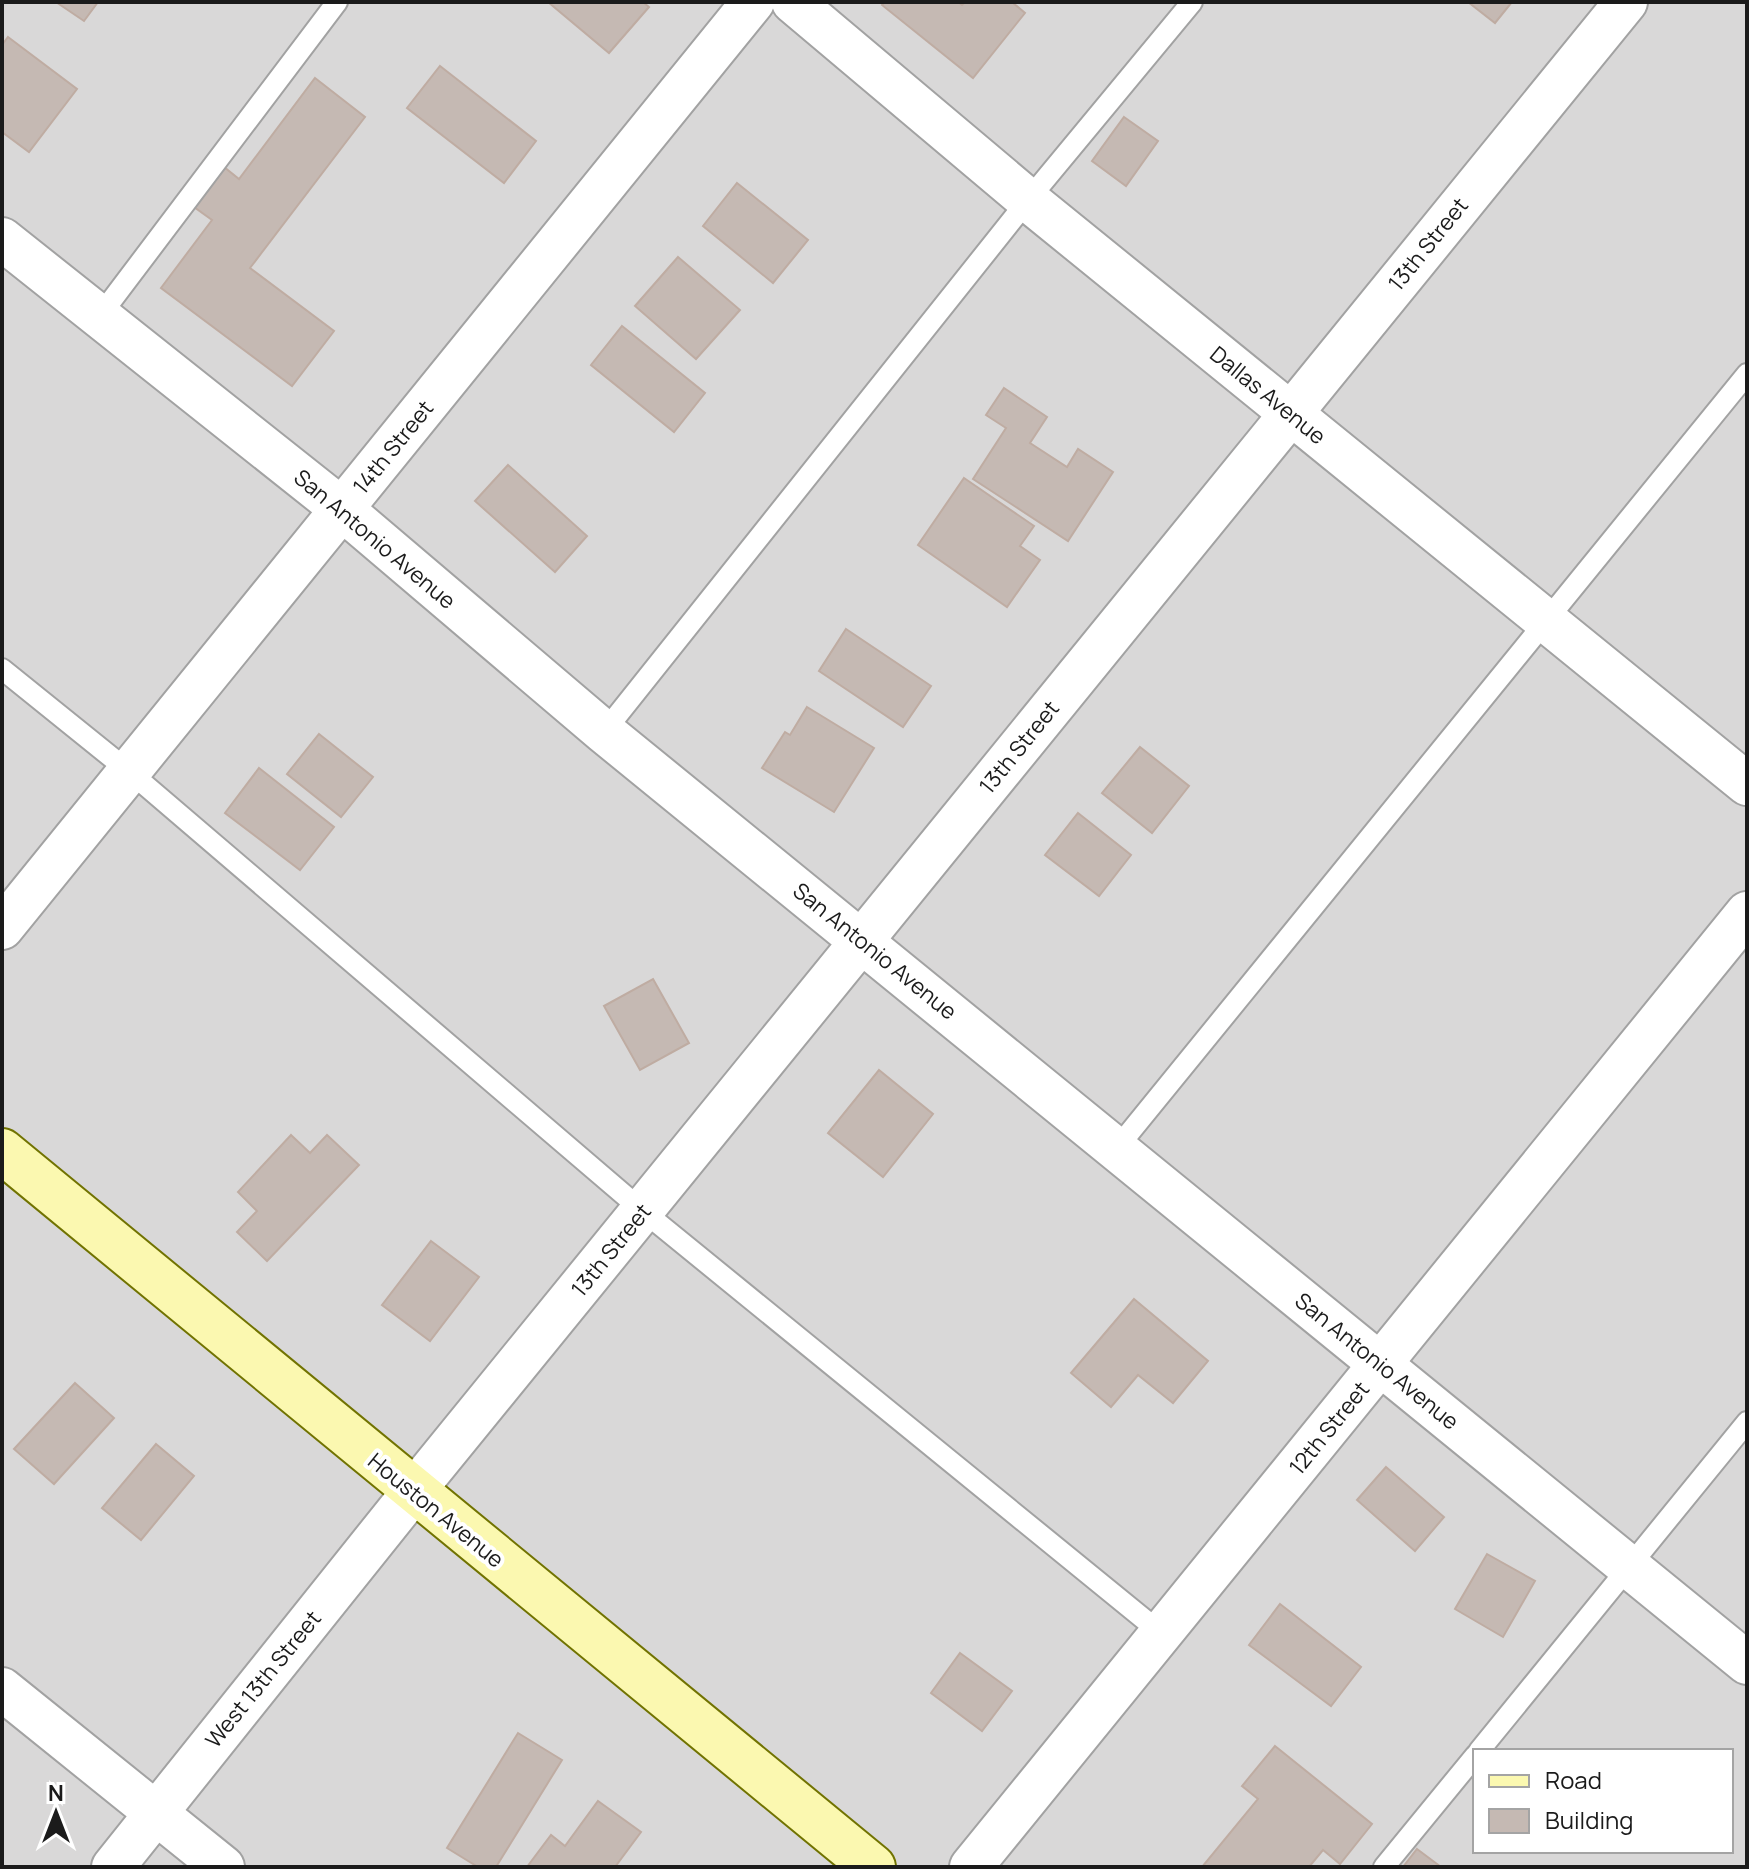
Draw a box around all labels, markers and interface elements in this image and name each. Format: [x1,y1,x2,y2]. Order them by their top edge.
street label: 13th Street [1381,191,1475,297]
street label: Dallas Avenue [1204,339,1332,451]
street label: 14th Street [346,394,440,500]
street label: San Antonio Avenue [288,462,462,616]
street label: 13th Street [972,694,1066,800]
street label: San Antonio Avenue [787,876,963,1026]
street label: 13th Street [564,1197,658,1303]
street label: San Antonio Avenue [1289,1286,1465,1436]
street label: 12th Street [1282,1375,1376,1481]
street label: Houston Avenue [362,1446,510,1574]
street label: West 13th Street [198,1604,328,1754]
legend [1473,1749,1733,1853]
text: Road [1545,1763,1602,1796]
north arrow [16,1773,96,1853]
text: N [48,1778,64,1808]
text: Building [1545,1803,1633,1836]

